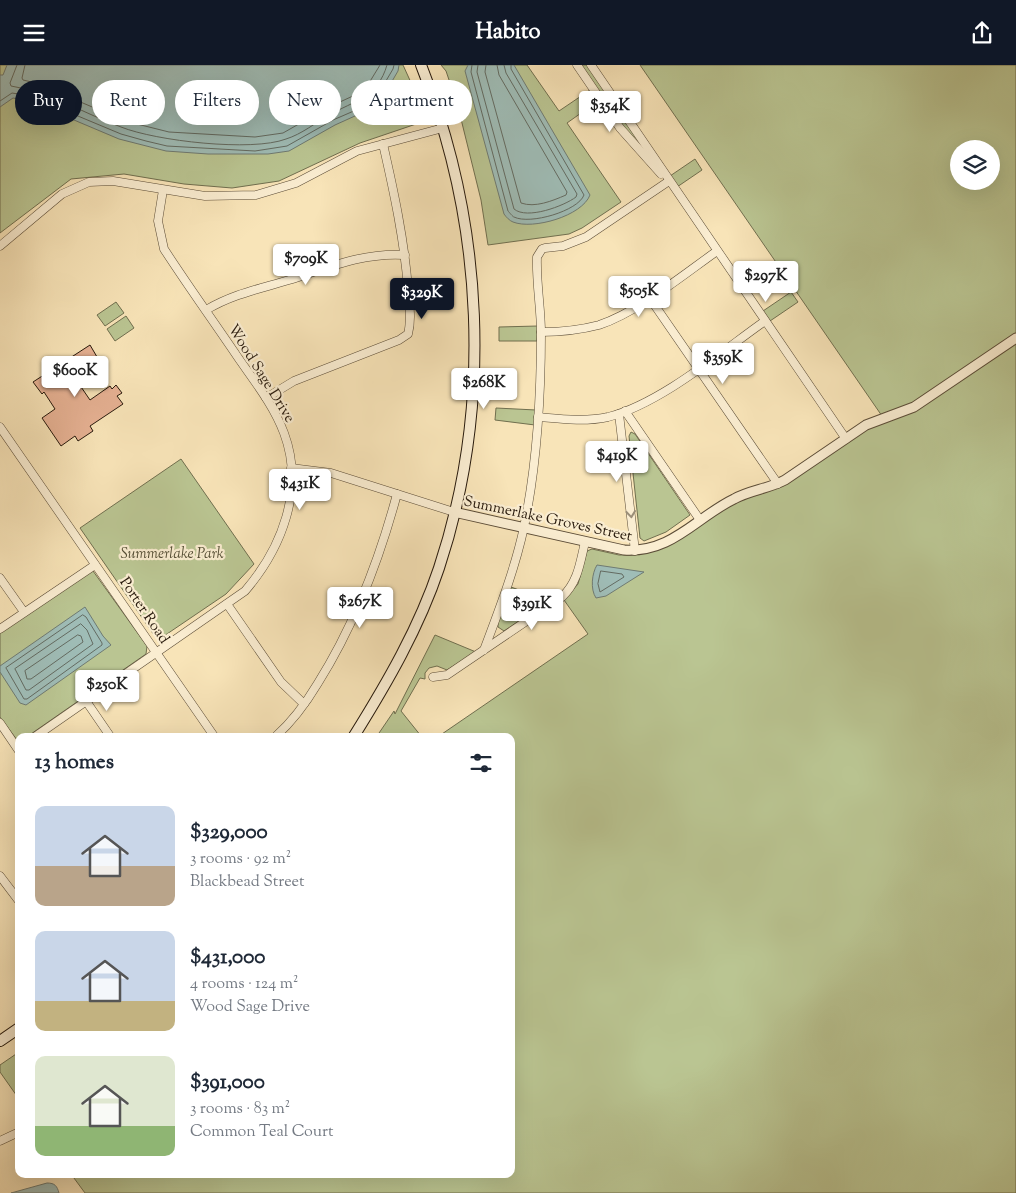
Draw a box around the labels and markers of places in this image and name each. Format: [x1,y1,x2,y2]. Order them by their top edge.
pin: $354K [575,91,645,133]
pin: $709K [271,243,341,286]
pin: $297K [731,261,801,303]
pin: $505K [604,275,674,318]
pin: $329K [387,277,457,320]
pin: $359K [688,343,758,385]
pin: $600K [40,355,110,398]
pin: $268K [449,367,519,410]
pin: $419K [582,441,652,483]
pin: $431K [265,469,335,511]
pin: $267K [325,587,395,629]
pin: $391K [497,589,567,631]
pin: $250K [72,669,142,712]

